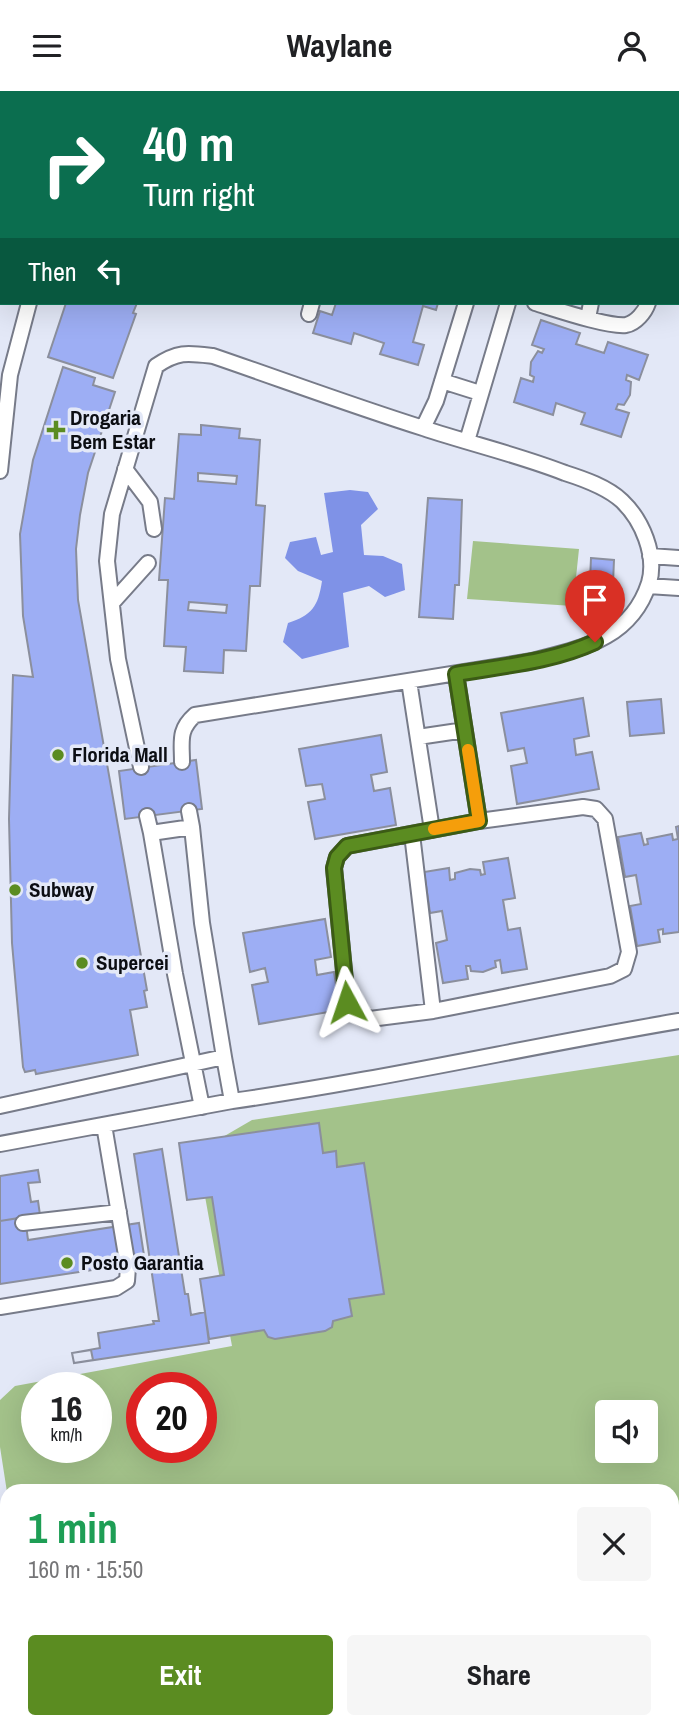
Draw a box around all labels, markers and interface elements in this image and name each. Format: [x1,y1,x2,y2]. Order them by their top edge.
text: Waylane [287,24,392,67]
icon: menu [28,27,66,65]
icon: person [613,27,651,65]
text: 40 m [143,110,235,176]
icon: right [28,119,119,210]
text: Turn right [143,173,255,216]
icon: left [91,252,129,290]
text: Then [28,254,77,289]
place label: Drogaria Bem Estar [70,403,155,456]
marker: Drogaria Bem Estar [48,422,64,438]
pin [565,570,625,642]
icon: arrive [576,581,614,619]
place label: Florida Mall [72,740,168,769]
marker: Florida Mall [50,747,66,763]
place label: Subway [29,875,95,904]
marker: Subway [7,882,23,898]
place label: Supercei [96,948,169,977]
marker: Supercei [74,955,90,971]
position arrow [310,965,384,1039]
place label: Posto Garantia [81,1248,204,1277]
marker: Posto Garantia [59,1255,75,1271]
speed limit sign: 20 [126,1372,217,1463]
text: 16 [51,1385,82,1432]
map controls [595,1400,658,1463]
button: sound [595,1400,658,1463]
text: km/h [51,1422,83,1447]
text: 1 min [28,1500,118,1556]
button: close [577,1507,651,1581]
text: 160 m · 15:50 [28,1554,143,1585]
button: Exit [28,1635,333,1715]
button: Share [347,1635,651,1715]

